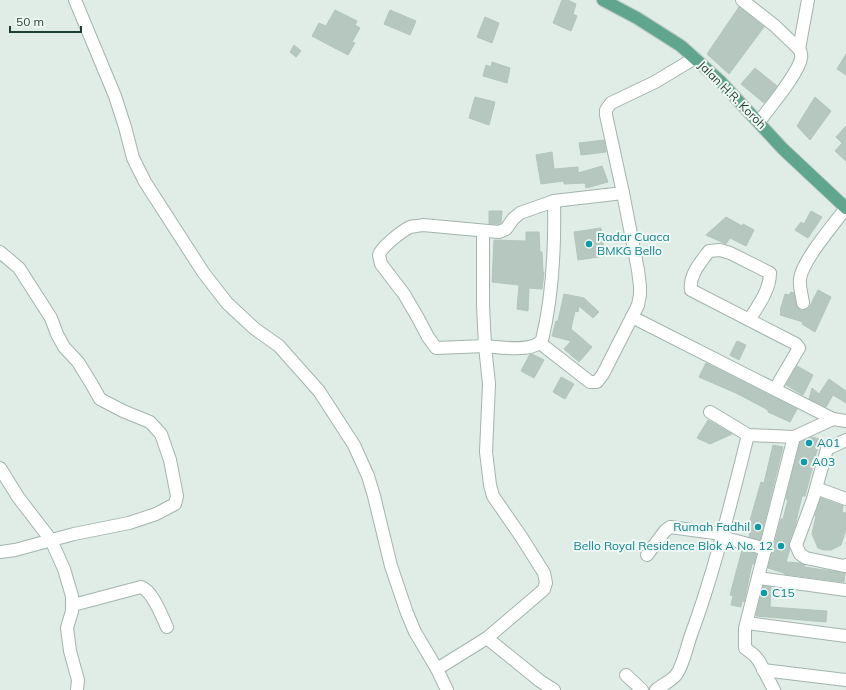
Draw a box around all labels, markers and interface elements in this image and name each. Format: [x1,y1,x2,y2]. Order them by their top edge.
scale bar [10,8,81,34]
text: 50 m [16,14,44,29]
street label: Jalan H.R. Koroh [695,58,769,132]
place label: Radar Cuaca BMKG Bello [597,229,670,258]
marker: Radar Cuaca BMKG Bello [584,239,594,249]
place label: A01 [817,435,840,450]
marker: A01 [804,438,814,448]
place label: A03 [812,454,835,469]
marker: A03 [799,457,809,467]
place label: Rumah Fadhil [673,519,750,534]
marker: Rumah Fadhil [753,522,763,532]
place label: Bello Royal Residence Blok A No. 12 [574,538,773,553]
marker: Bello Royal Residence Blok A No. 12 [776,541,786,551]
place label: C15 [772,585,795,600]
marker: C15 [759,588,769,598]

